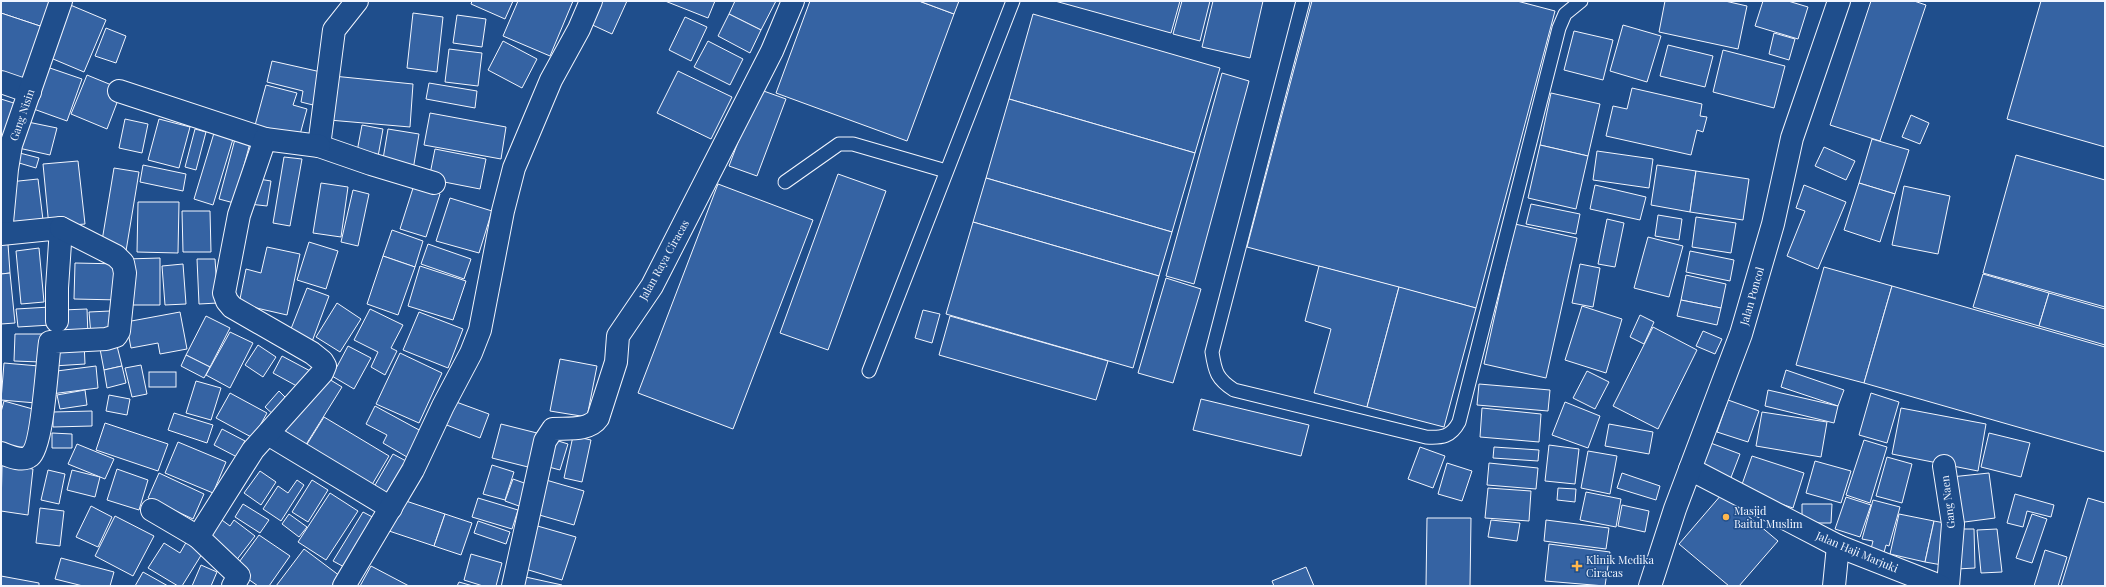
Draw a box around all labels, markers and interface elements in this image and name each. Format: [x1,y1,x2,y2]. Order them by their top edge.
street label: Gang Nisin [6,87,38,143]
street label: Jalan Raya Ciracas [635,217,692,304]
street label: Jalan Poncol [1736,265,1767,328]
street label: Gang Naen [1937,474,1958,529]
place label: Masjid Baitul Muslim [1734,503,1803,531]
marker: Masjid Baitul Muslim [1721,512,1731,522]
street label: Jalan Haji Marjuki [1813,527,1901,576]
place label: Klinik Medika Ciracas [1586,552,1655,580]
marker: Klinik Medika Ciracas [1571,560,1583,572]

